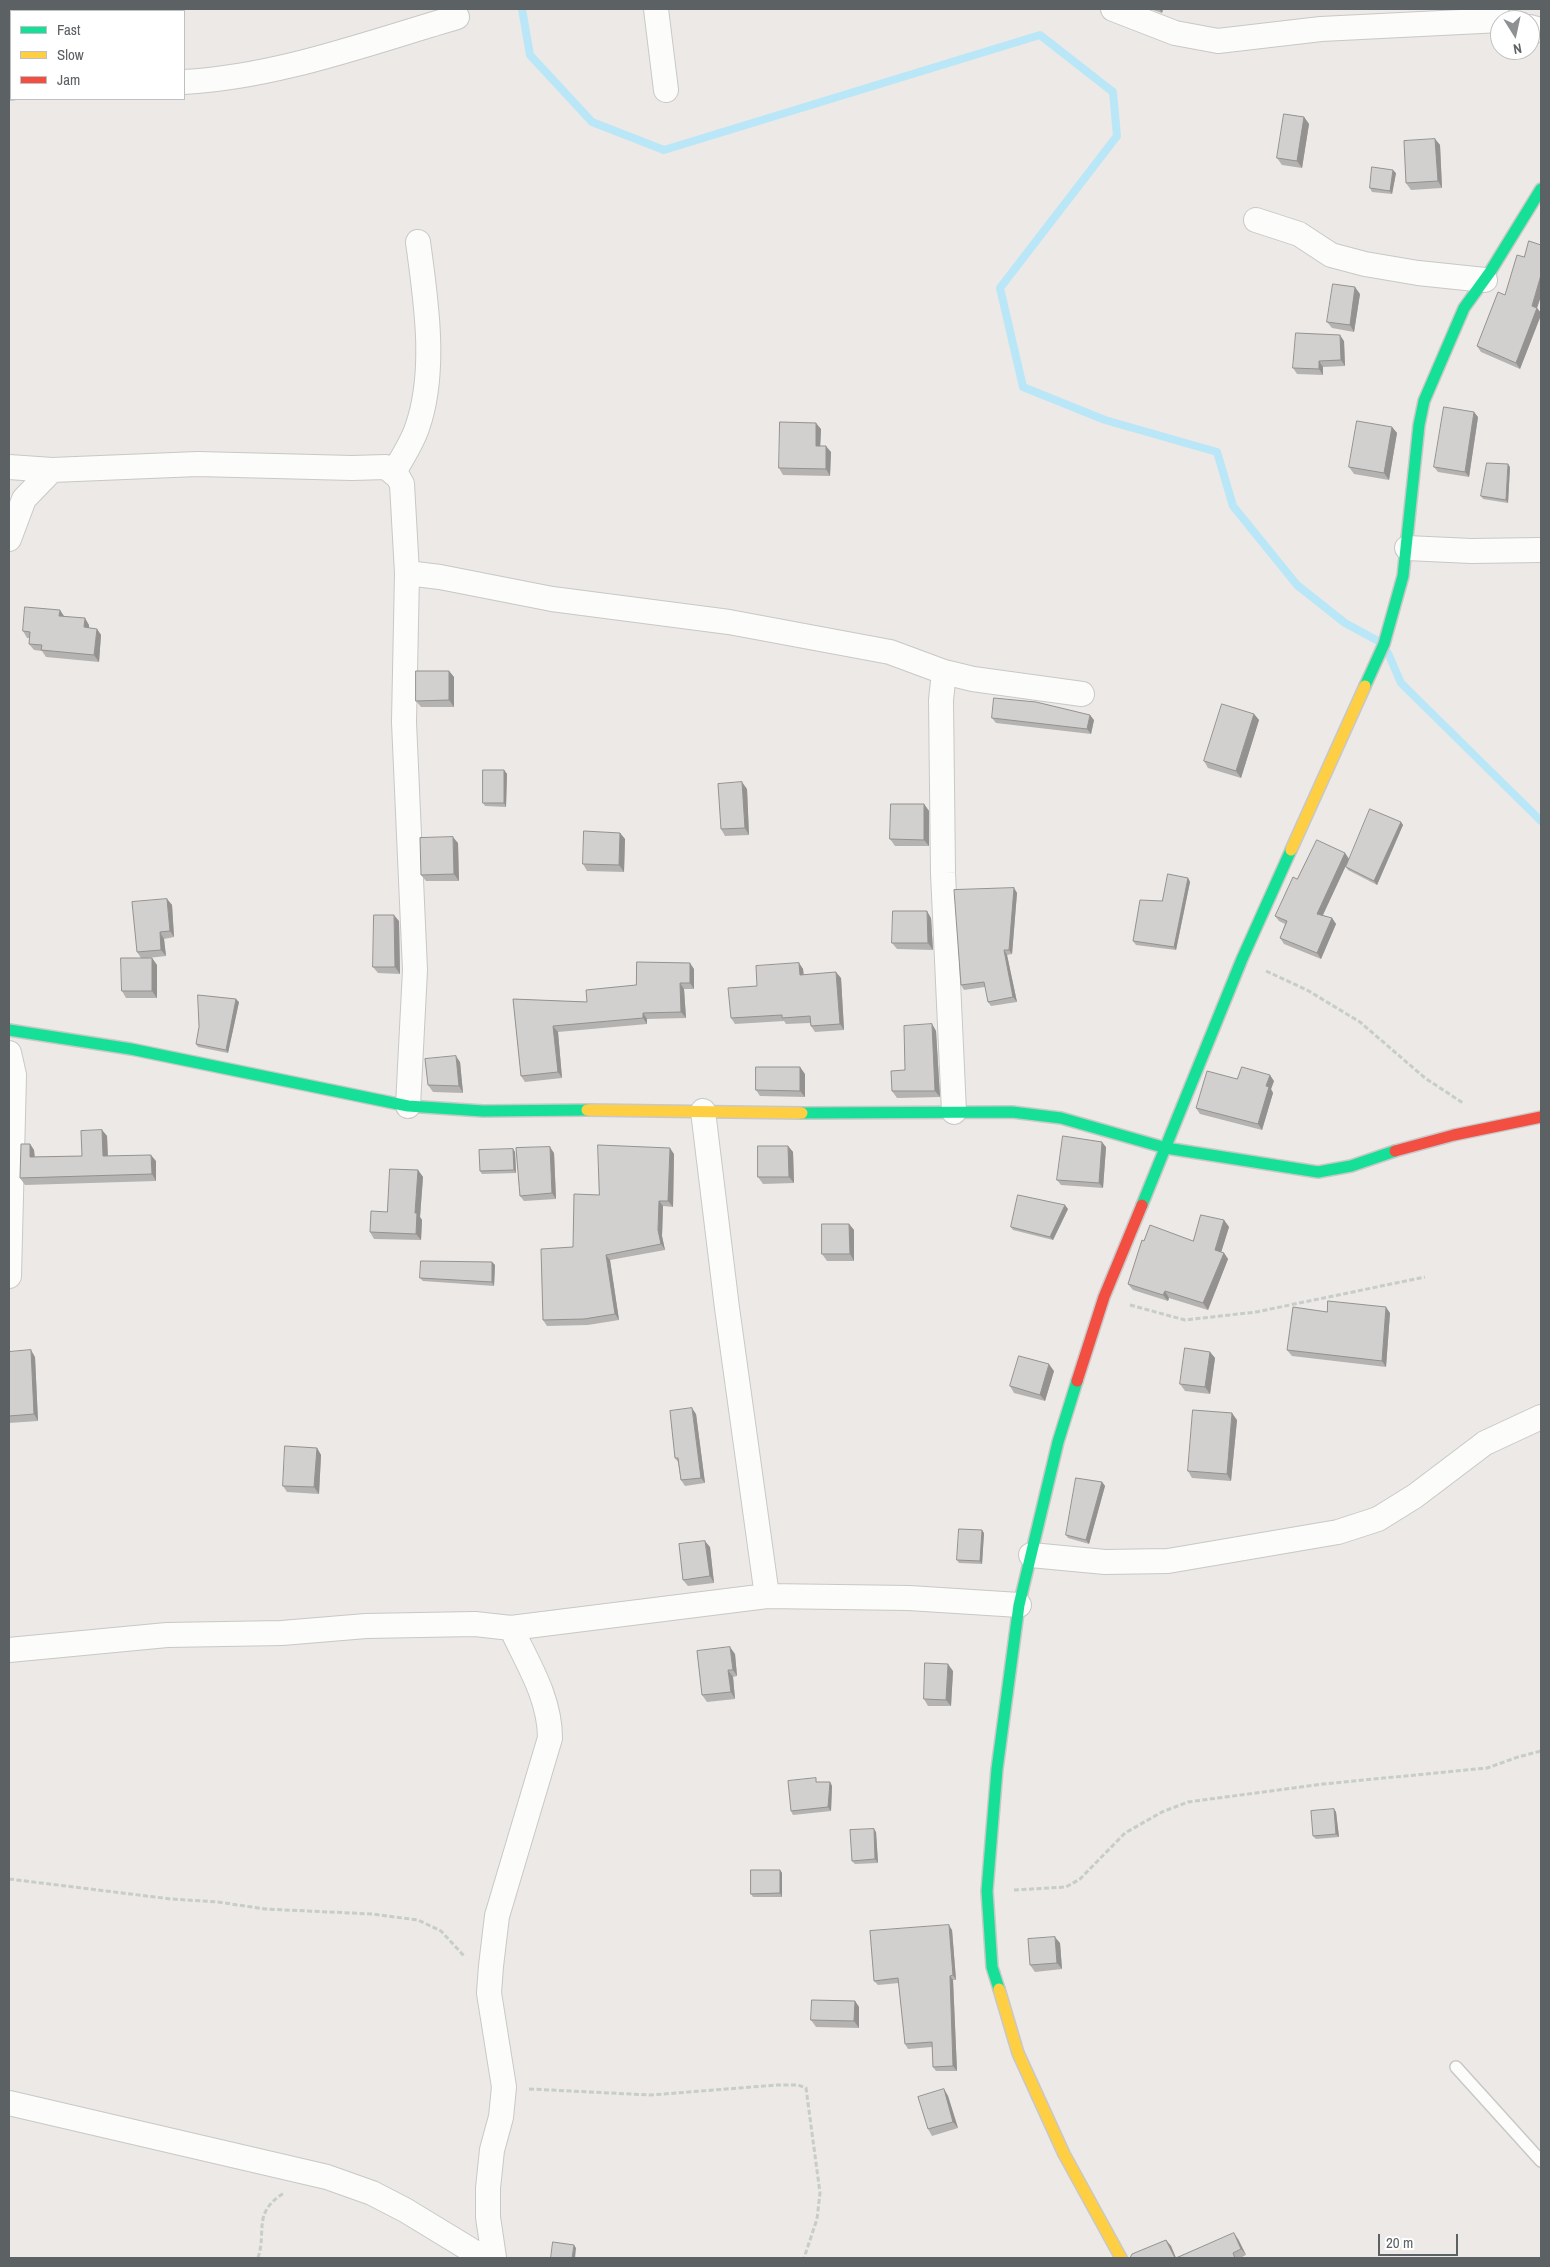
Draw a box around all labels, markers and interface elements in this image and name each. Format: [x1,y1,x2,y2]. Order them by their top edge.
legend [10,10,185,100]
north arrow [1490,10,1540,60]
text: Fast [57,19,80,40]
text: N [1512,39,1523,58]
text: Slow [57,44,84,65]
text: Jam [57,69,80,90]
scale bar [1380,2224,1460,2256]
text: 20 m [1386,2232,1413,2253]

